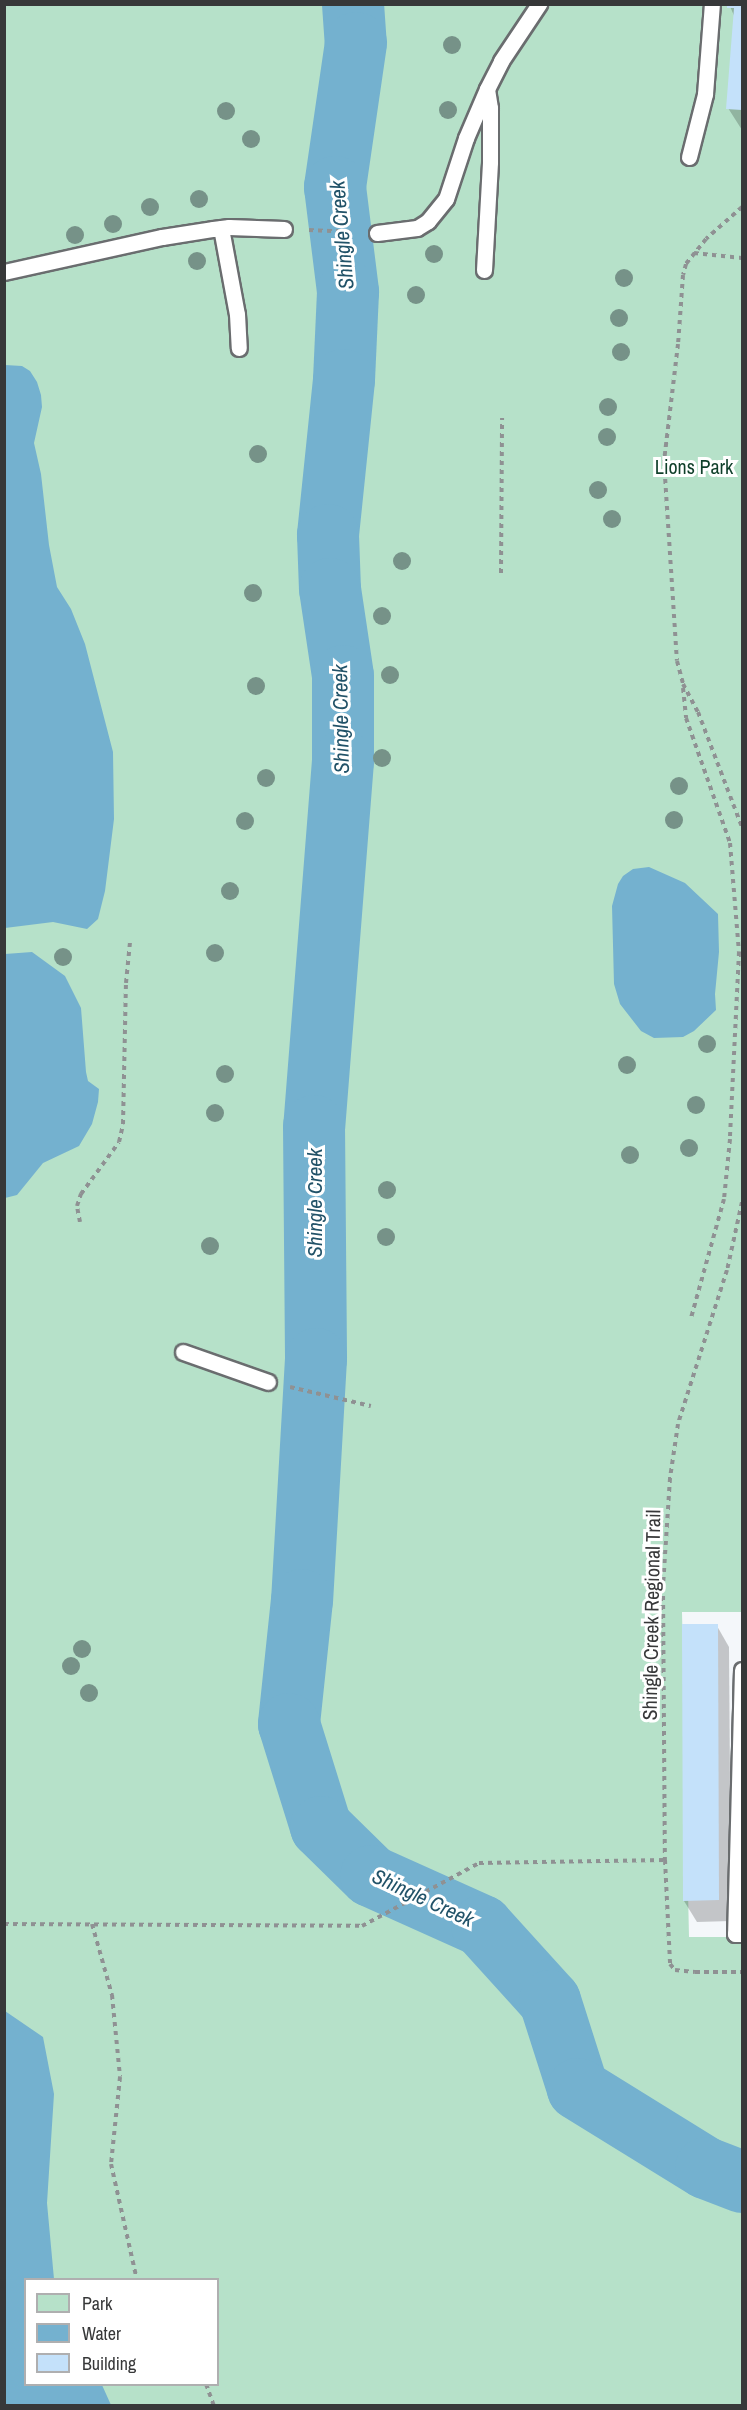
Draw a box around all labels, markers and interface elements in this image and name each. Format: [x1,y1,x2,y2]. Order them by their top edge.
water label: Shingle Creek [325,180,359,290]
park label: Lions Park [655,454,733,478]
water label: Shingle Creek [327,664,355,774]
water label: Shingle Creek [302,1148,328,1258]
street label: Shingle Creek Regional Trail [637,1509,665,1721]
water label: Shingle Creek [368,1864,478,1932]
legend [24,2278,219,2386]
text: Park [82,2291,112,2316]
text: Water [82,2321,121,2346]
text: Building [82,2351,136,2376]

